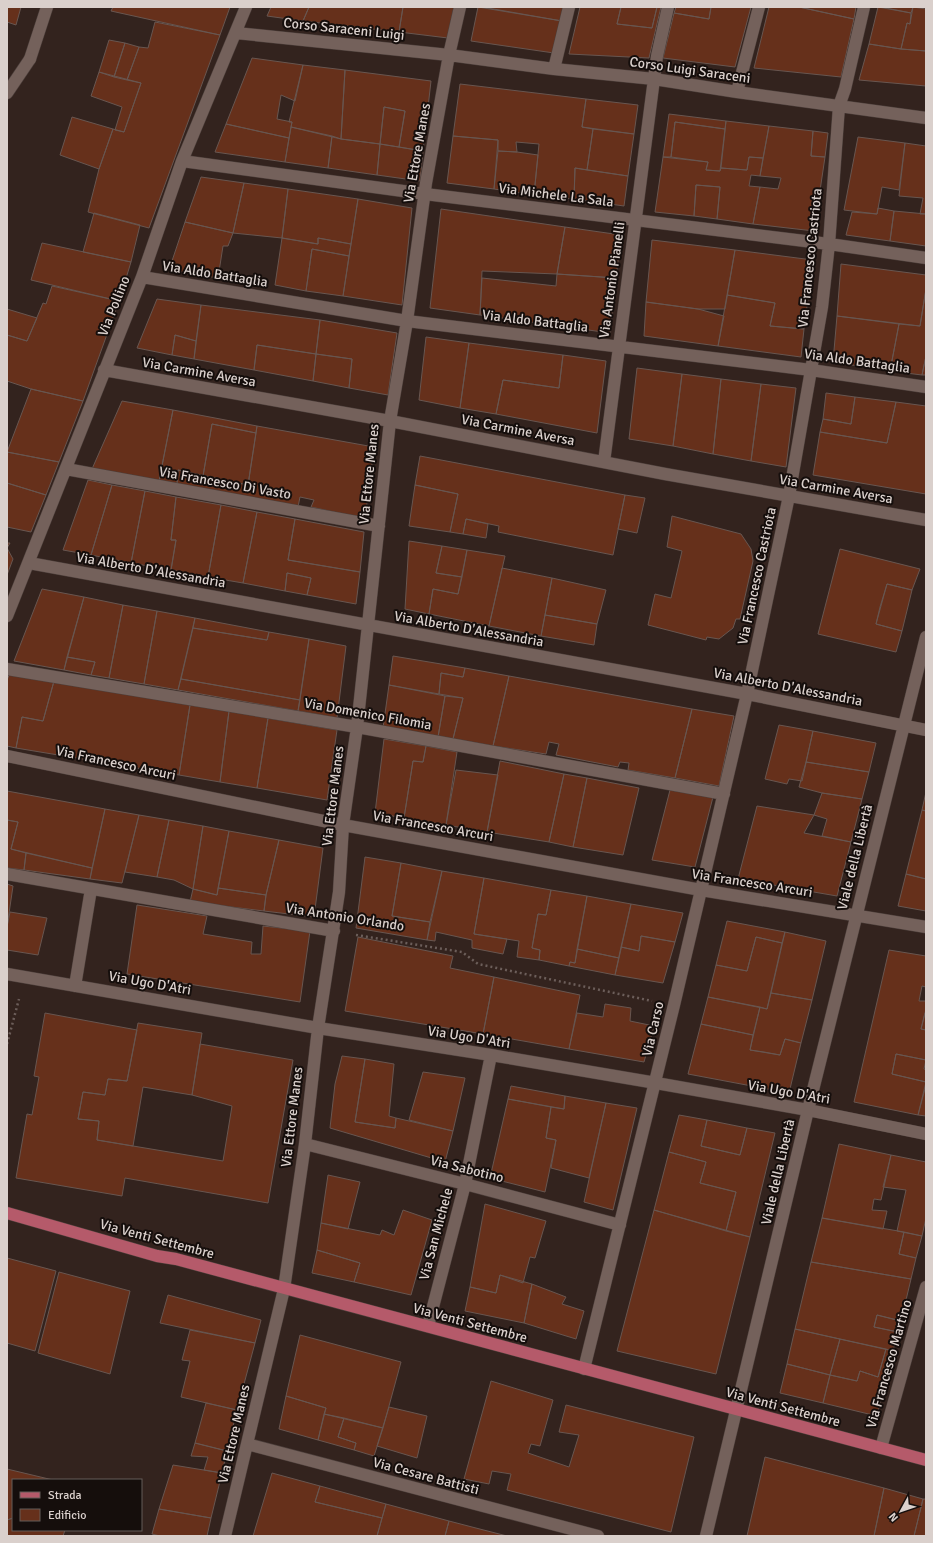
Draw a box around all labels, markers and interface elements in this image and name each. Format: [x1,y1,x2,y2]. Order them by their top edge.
street label: Corso Saraceni Luigi [283,14,405,44]
street label: Corso Luigi Saraceni [629,53,751,87]
street label: Via Ettore Manes [400,102,434,204]
street label: Via Michele La Sala [497,180,615,210]
street label: Via Francesco Castriota [794,187,826,329]
street label: Via Antonio Pianelli [595,221,629,339]
street label: Via Aldo Battaglia [161,257,269,291]
street label: Via Pollino [94,273,134,339]
street label: Via Aldo Battaglia [481,306,589,336]
street label: Via Aldo Battaglia [803,345,911,377]
street label: Via Carmine Aversa [141,354,257,390]
street label: Via Carmine Aversa [460,411,576,449]
street label: Via Ettore Manes [355,423,383,525]
street label: Via Francesco Di Vasto [158,463,292,503]
street label: Via Carmine Aversa [778,471,894,507]
street label: Via Francesco Castriota [734,506,780,646]
street label: Via Alberto D'Alessandria [75,548,227,592]
street label: Via Alberto D'Alessandria [393,607,545,651]
street label: Via Alberto D'Alessandria [712,664,864,710]
street label: Via Domenico Filomia [303,694,433,734]
street label: Via Francesco Arcuri [54,742,178,784]
street label: Via Ettore Manes [318,745,348,847]
street label: Viale della Libertà [834,802,876,912]
street label: Via Francesco Arcuri [371,807,495,845]
street label: Via Francesco Arcuri [690,865,814,901]
street label: Via Antonio Orlando [284,899,406,935]
street label: Via Ugo D'Atri [107,967,193,999]
street label: Via Carso [638,1000,668,1058]
street label: Via Ugo D'Atri [426,1022,512,1052]
street label: Via Ettore Manes [277,1066,307,1168]
street label: Via Ugo D'Atri [746,1076,832,1108]
street label: Viale della Libertà [758,1117,798,1227]
street label: Via Sabotino [428,1152,506,1186]
street label: Via San Michele [416,1186,456,1282]
street label: Via Venti Settembre [98,1216,216,1262]
street label: Via Francesco Martino [863,1298,915,1430]
street label: Via Venti Settembre [411,1300,529,1346]
street label: Via Ettore Manes [214,1383,254,1485]
street label: Via Venti Settembre [724,1384,842,1430]
street label: Via Cesare Battisti [371,1454,481,1498]
legend [12,1479,142,1531]
text: Strada [48,1488,82,1503]
north arrow [881,1491,921,1531]
text: Edificio [48,1508,86,1523]
text: N [886,1510,901,1524]

